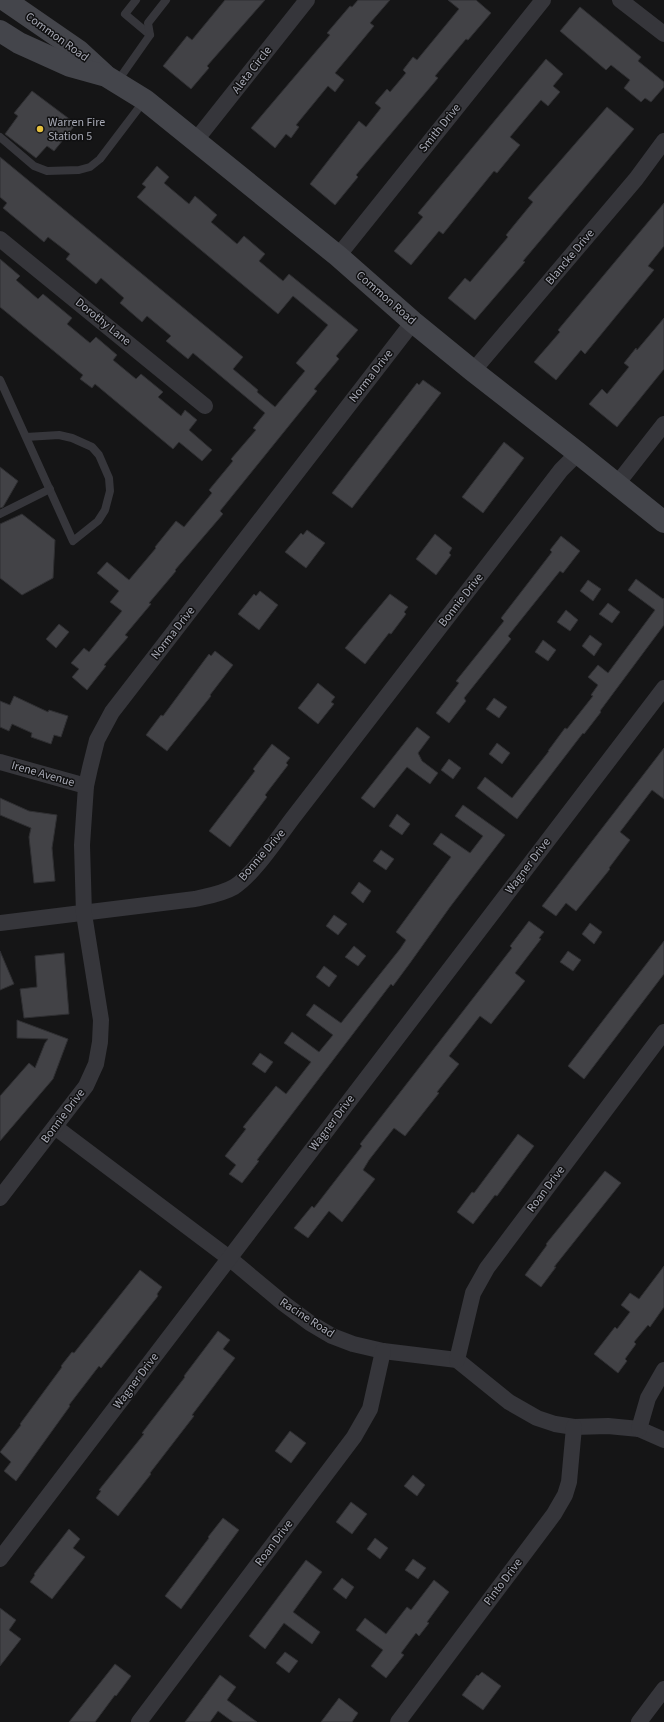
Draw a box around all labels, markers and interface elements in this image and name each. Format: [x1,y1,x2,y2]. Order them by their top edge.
street label: Common Road [22,8,92,66]
street label: Aleta Circle [228,43,276,97]
street label: Smith Drive [415,100,465,156]
place label: Warren Fire Station 5 [48,114,105,145]
marker: Warren Fire Station 5 [35,124,45,134]
street label: Blancke Drive [542,225,598,289]
street label: Common Road [352,267,420,329]
street label: Dorothy Lane [72,294,134,350]
street label: Norma Drive [345,346,397,406]
street label: Bonnie Drive [435,570,487,630]
street label: Norma Drive [147,603,199,663]
street label: Irene Avenue [9,757,77,791]
street label: Bonnie Drive [235,825,289,885]
street label: Wagner Drive [501,834,555,898]
street label: Bonnie Drive [37,1085,89,1147]
street label: Wagner Drive [305,1091,359,1155]
street label: Roan Drive [523,1162,569,1216]
street label: Racine Road [276,1294,338,1342]
street label: Wagner Drive [109,1349,163,1413]
street label: Roan Drive [251,1516,297,1570]
street label: Pinto Drive [480,1555,526,1609]

